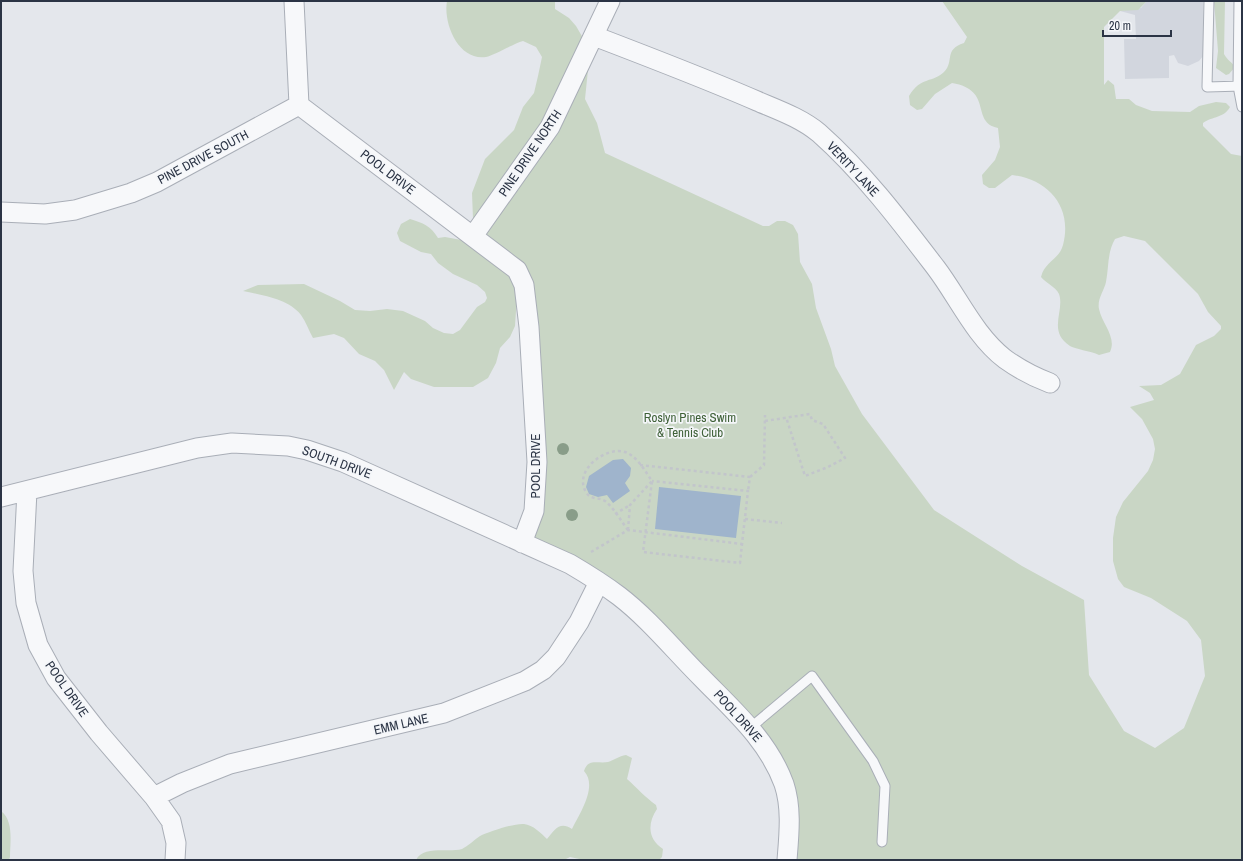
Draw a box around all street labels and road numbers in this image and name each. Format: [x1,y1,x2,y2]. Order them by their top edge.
street label: PINE DRIVE NORTH [495,106,565,200]
street label: PINE DRIVE SOUTH [155,126,251,188]
street label: VERITY LANE [823,138,883,200]
street label: POOL DRIVE [357,146,419,198]
street label: POOL DRIVE [527,434,544,498]
street label: SOUTH DRIVE [300,442,374,482]
street label: POOL DRIVE [41,658,93,720]
street label: POOL DRIVE [710,686,766,746]
street label: EMM LANE [372,709,430,739]

